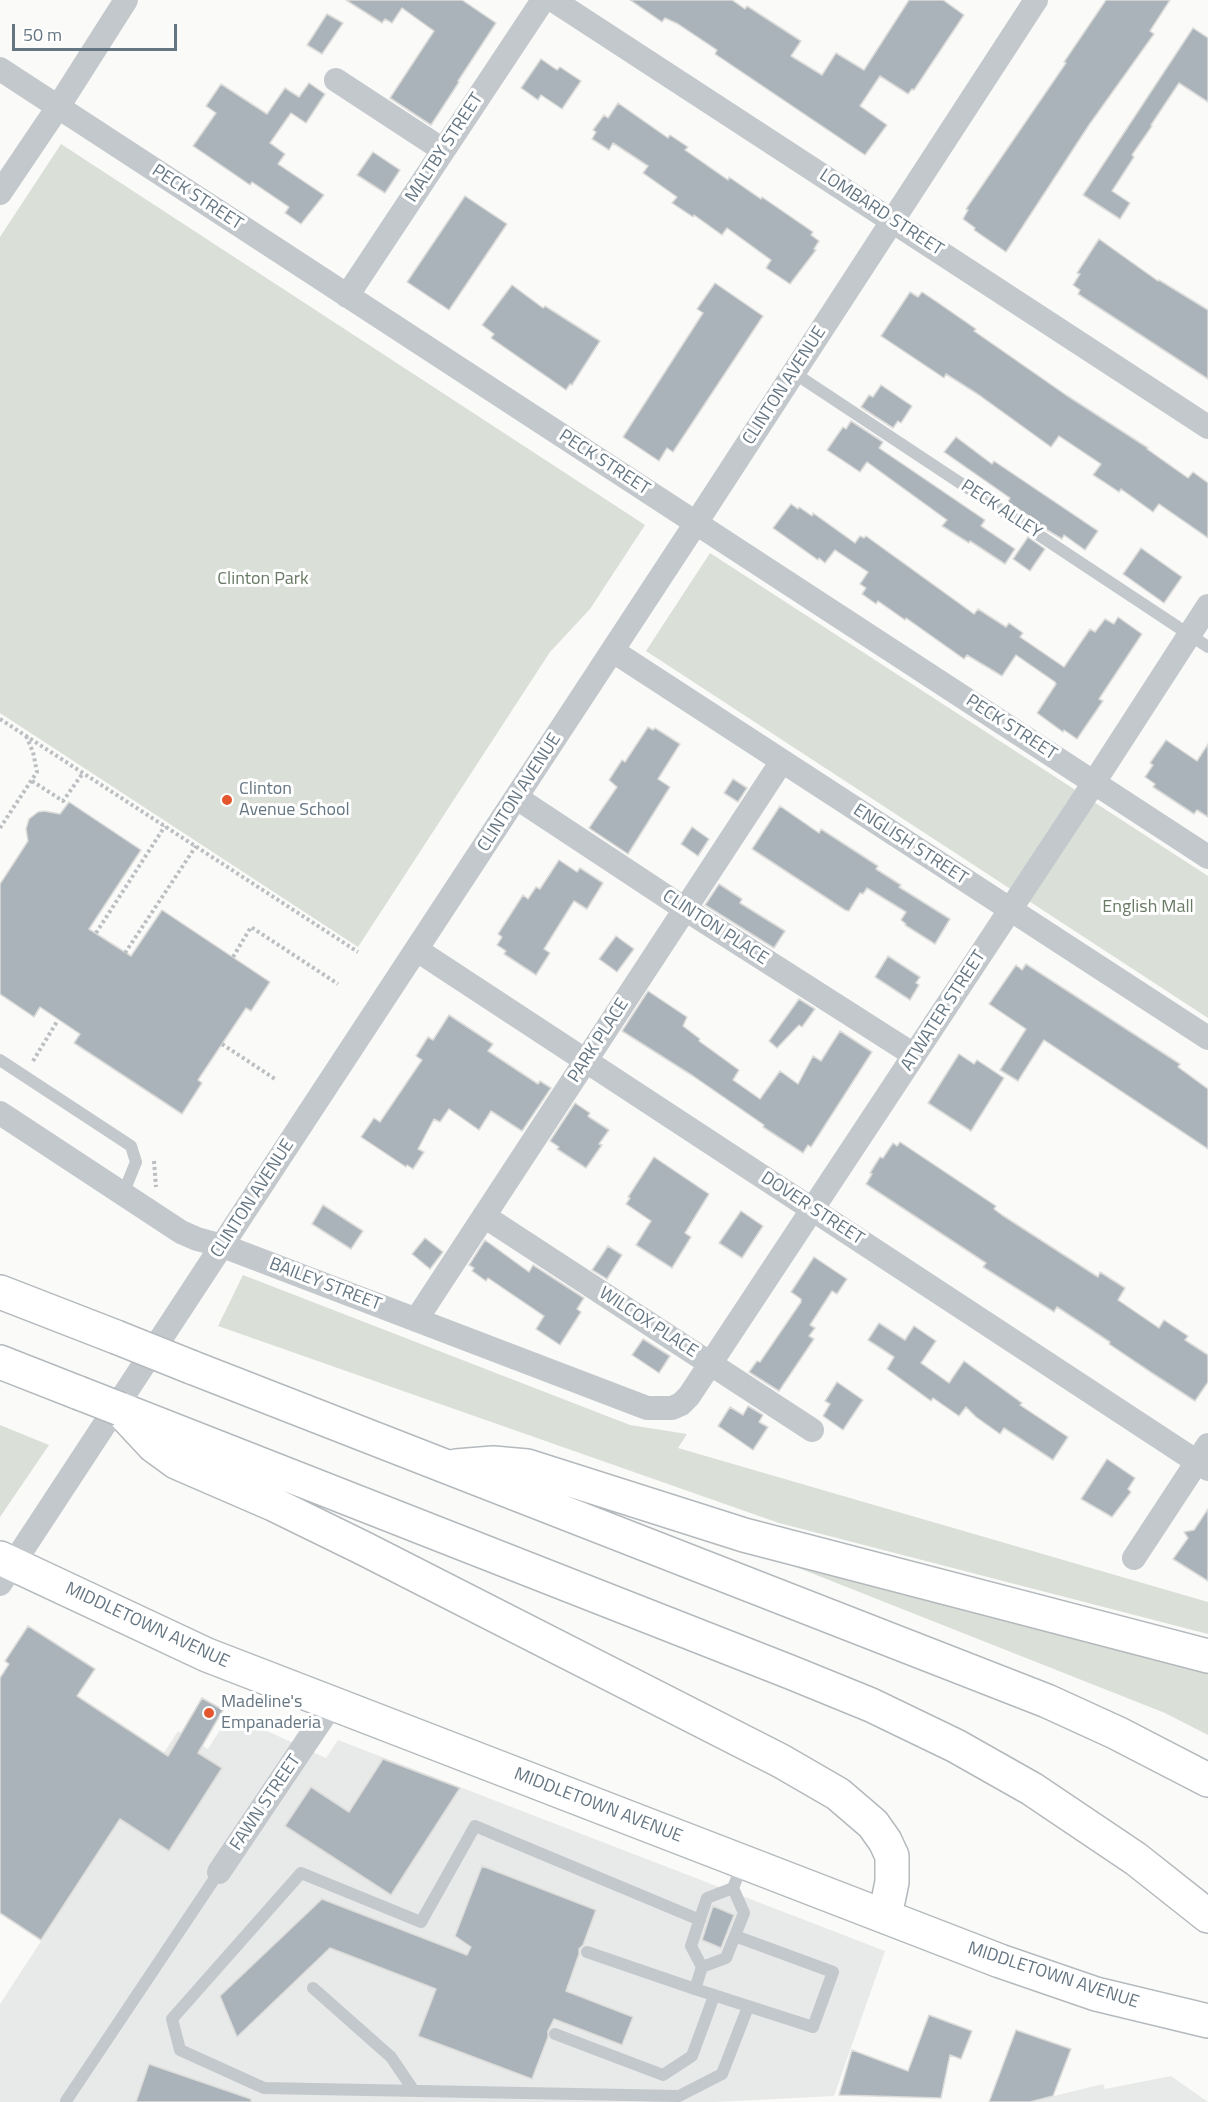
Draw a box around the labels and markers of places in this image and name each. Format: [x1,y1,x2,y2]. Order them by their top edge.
place label: Clinton Avenue School [239,779,350,822]
marker: Clinton Avenue School [220,793,234,807]
place label: Madeline's Empanaderia [221,1692,321,1734]
marker: Madeline's Empanaderia [202,1706,216,1720]

